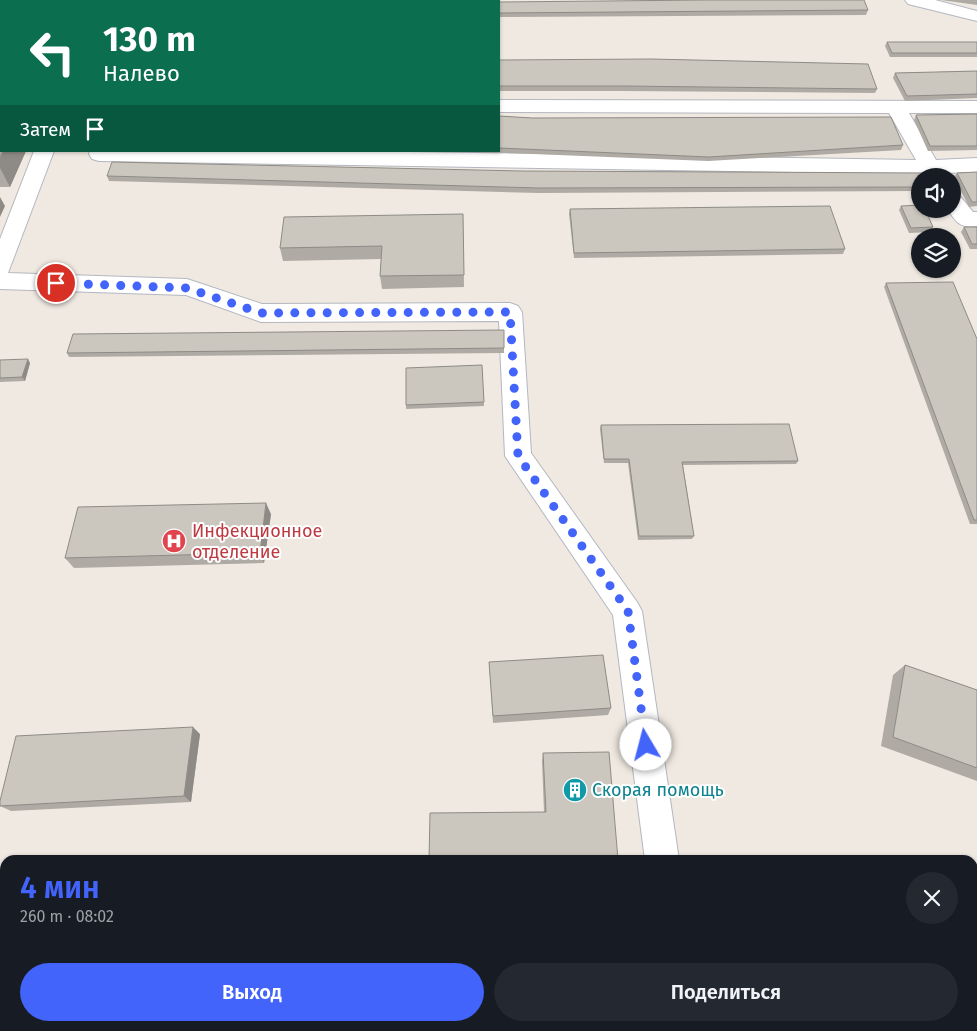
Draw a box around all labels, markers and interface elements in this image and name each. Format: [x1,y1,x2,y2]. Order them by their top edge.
text: 130 m [103,18,196,60]
icon: left [20,20,85,85]
text: Налево [103,60,180,87]
icon: arrive [81,115,109,143]
text: Затем [20,118,71,141]
map controls [911,168,961,278]
button: sound [911,168,961,218]
button: layers [911,228,961,278]
pin [35,262,77,304]
icon: arrive [42,269,70,297]
place label: Инфекционное отделение [192,520,322,563]
hospital icon: Инфекционное отделение [161,528,187,554]
position arrow [619,718,671,770]
building icon: Скорая помощь [562,777,588,803]
place label: Скорая помощь [592,779,724,801]
text: 4 мин [20,870,100,906]
button: close [906,872,958,924]
text: 260 m · 08:02 [20,907,114,926]
button: Выход [20,963,484,1021]
button: Поделиться [494,963,958,1021]

